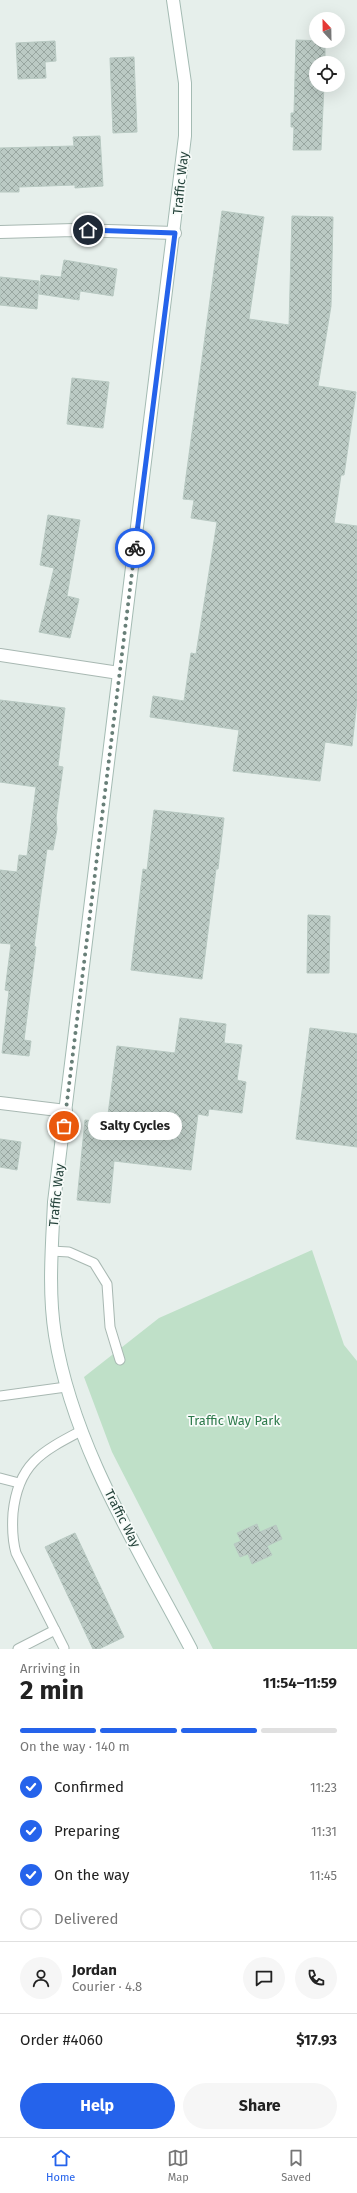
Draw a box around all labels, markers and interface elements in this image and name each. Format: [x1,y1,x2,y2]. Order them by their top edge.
north arrow [309,12,345,48]
map controls [309,12,345,92]
button: locate [309,56,345,92]
street label: Traffic Way [170,150,191,215]
pin [71,213,105,247]
icon: home [77,219,99,241]
courier [115,528,155,568]
icon: bike [124,537,146,559]
pin [47,1109,81,1143]
callout: Salty Cycles [88,1112,182,1140]
icon: bag [53,1115,75,1137]
text: Salty Cycles [100,1118,170,1133]
street label: Traffic Way [46,1162,67,1227]
park label: Traffic Way Park [188,1413,280,1428]
street label: Traffic Way [102,1487,144,1550]
text: Arriving in [20,1661,80,1676]
text: 11:54–11:59 [263,1674,337,1692]
text: 2 min [20,1675,84,1706]
text: On the way · 140 m [20,1739,130,1754]
icon: check [20,1776,42,1798]
text: Confirmed [54,1778,124,1796]
text: 11:23 [310,1780,337,1795]
icon: check [20,1820,42,1842]
text: Preparing [54,1822,119,1840]
text: 11:31 [311,1824,337,1839]
icon: check [20,1864,42,1886]
text: On the way [54,1866,129,1884]
text: 11:45 [310,1868,337,1883]
text: Delivered [54,1910,118,1928]
button: person [20,1957,62,1999]
button: chat [243,1957,285,1999]
button: phone [295,1957,337,1999]
text: Jordan [72,1961,117,1979]
text: Courier · 4.8 [72,1979,142,1994]
text: Order #4060 [20,2031,103,2049]
text: $17.93 [296,2031,337,2049]
button: Help [20,2083,175,2129]
button: Share [183,2083,337,2129]
tab: Home [46,2147,75,2184]
tab: Map [167,2147,189,2184]
tab: Saved [281,2147,311,2184]

